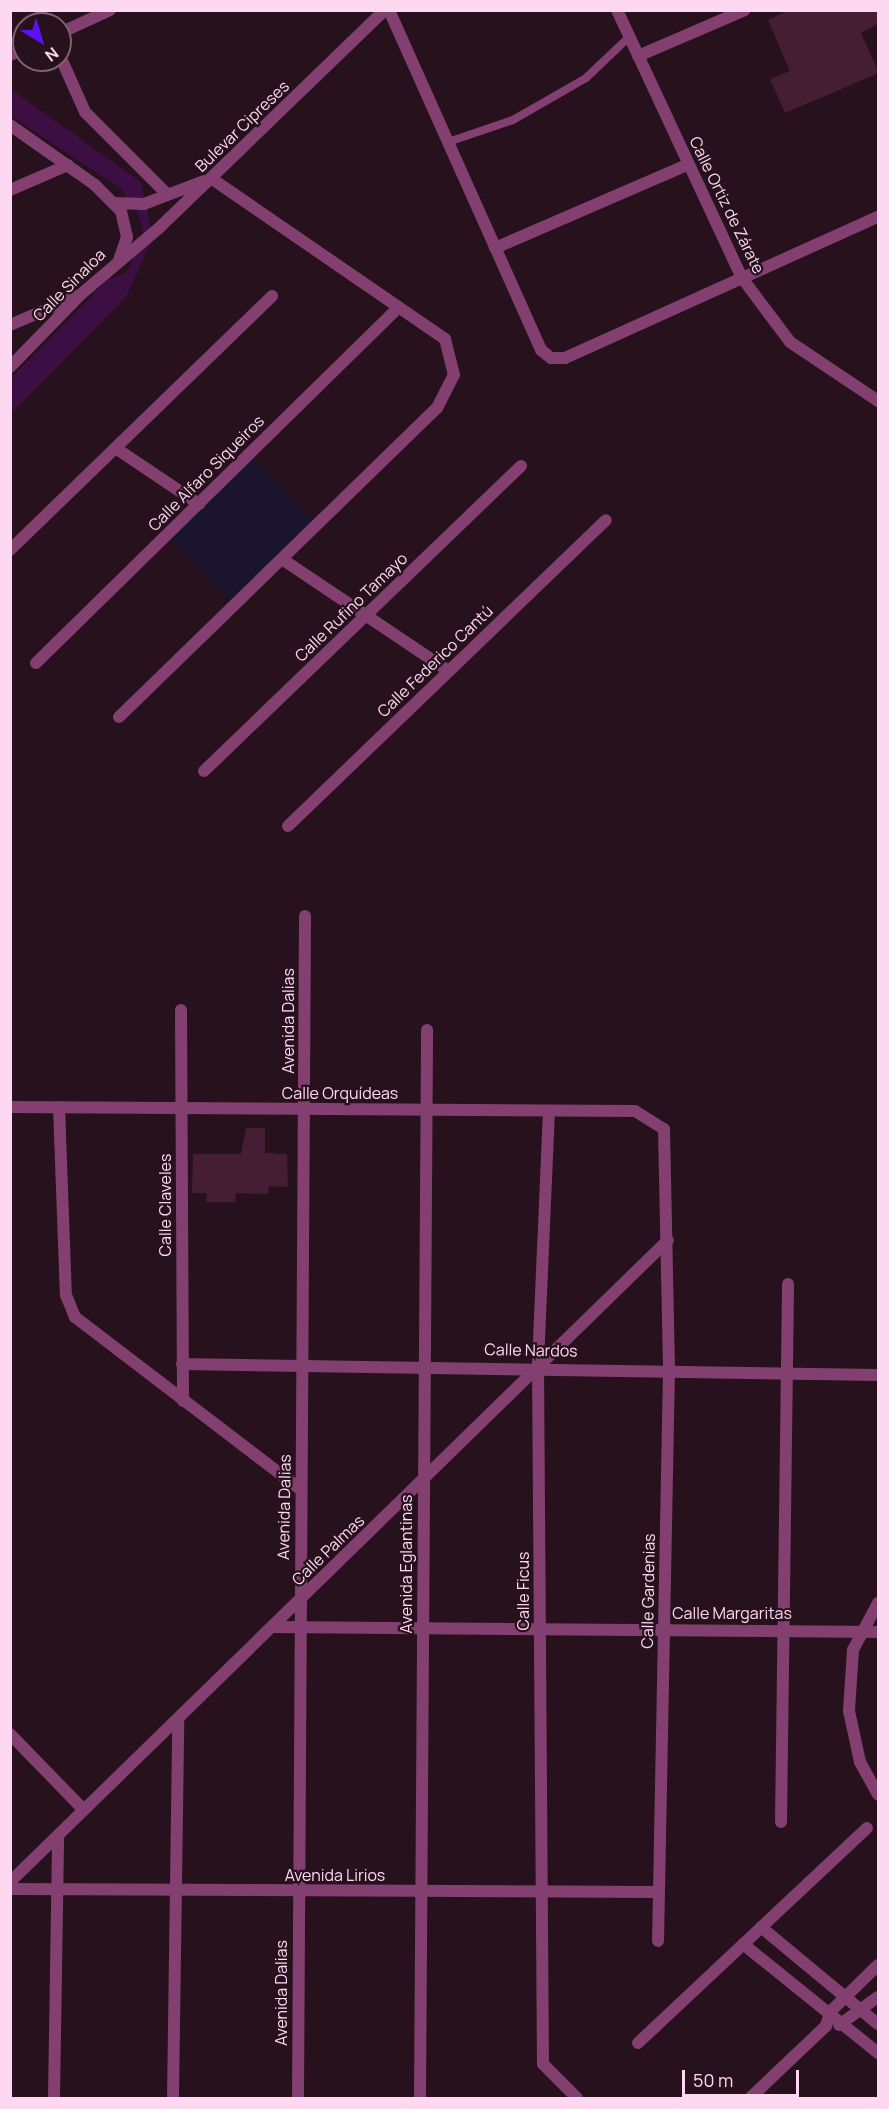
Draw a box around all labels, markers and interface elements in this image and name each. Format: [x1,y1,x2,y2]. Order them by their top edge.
north arrow [12,12,72,72]
text: N [41,42,63,67]
street label: Bulevar Cipreses [191,76,293,176]
street label: Calle Ortiz de Zárate [685,133,769,277]
street label: Calle Sinaloa [29,245,109,325]
street label: Calle Alfaro Siqueiros [144,411,268,535]
street label: Calle Rufino Tamayo [291,548,411,666]
street label: Calle Federico Cantú [373,601,497,721]
street label: Avenida Dalias [278,968,298,1074]
street label: Calle Orquídeas [282,1083,398,1103]
street label: Calle Claveles [155,1154,175,1256]
street label: Calle Nardos [484,1340,578,1360]
street label: Avenida Dalias [273,1454,295,1560]
street label: Avenida Eglantinas [396,1495,416,1633]
street label: Calle Palmas [288,1511,368,1589]
street label: Calle Gardenias [637,1533,659,1649]
street label: Calle Ficus [513,1552,533,1630]
street label: Calle Margaritas [672,1603,792,1623]
street label: Avenida Lirios [285,1865,385,1885]
street label: Avenida Dalias [271,1940,291,2046]
scale bar [685,2058,802,2096]
text: 50 m [693,2068,733,2092]

